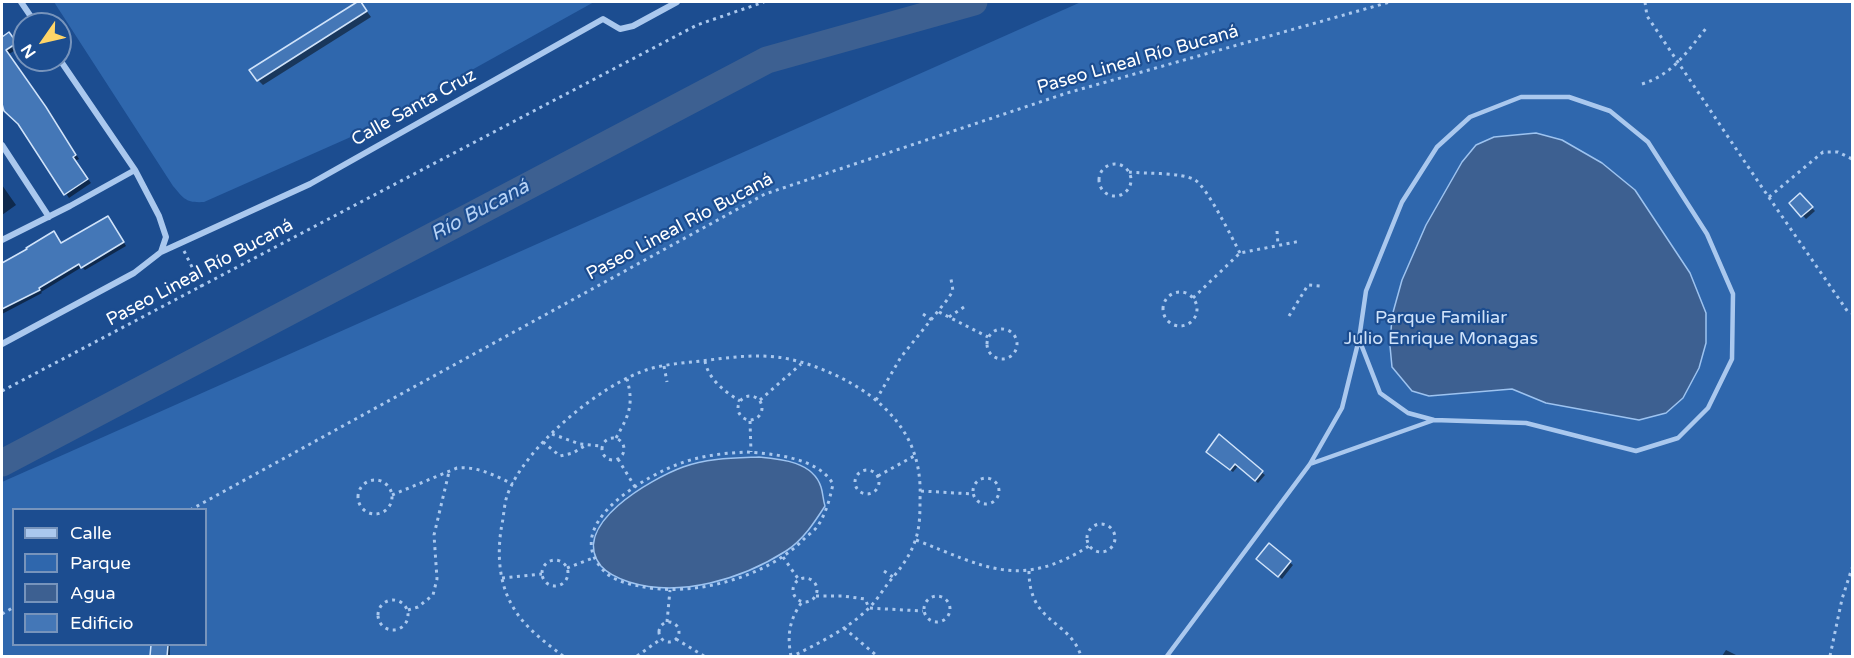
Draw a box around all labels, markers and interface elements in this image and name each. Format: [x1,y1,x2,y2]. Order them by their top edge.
north arrow [12,12,72,72]
street label: Paseo Lineal Río Bucaná [1035,21,1241,99]
text: N [17,40,41,62]
street label: Calle Santa Cruz [348,65,480,151]
street label: Paseo Lineal Río Bucaná [583,169,777,285]
water label: Río Bucaná [427,175,533,247]
street label: Paseo Lineal Río Bucaná [103,215,297,331]
park label: Parque Familiar Julio Enrique Monagas [1344,307,1538,350]
legend [12,508,207,646]
text: Calle [70,522,112,544]
text: Parque [70,552,131,574]
text: Agua [70,582,116,604]
text: Edificio [70,612,134,634]

